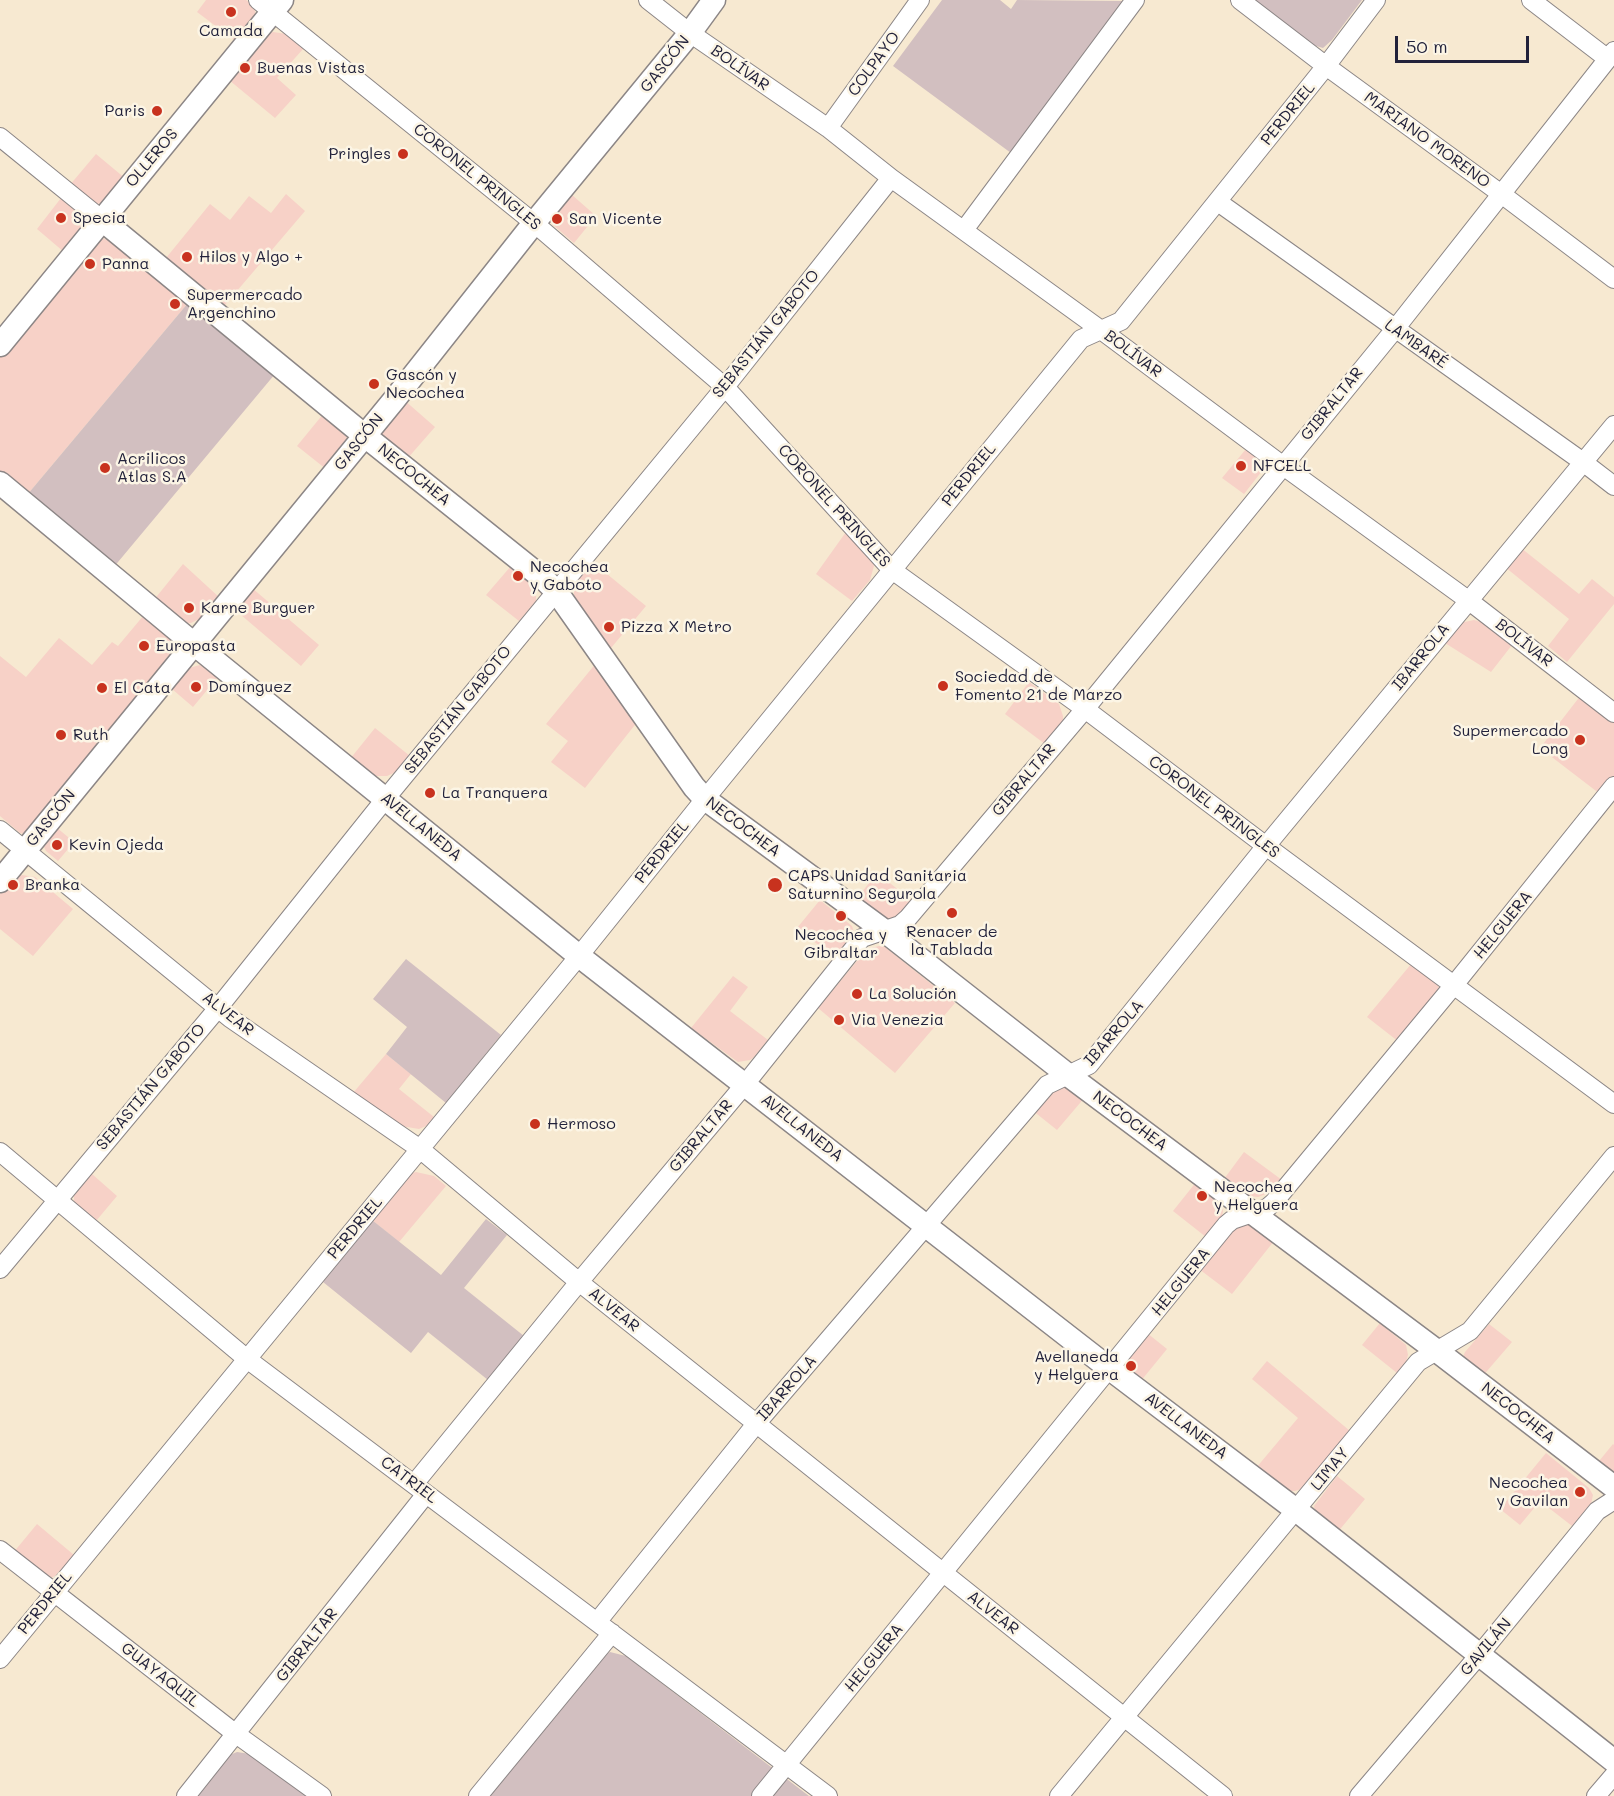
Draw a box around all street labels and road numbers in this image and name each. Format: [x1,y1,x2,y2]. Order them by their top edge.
street label: COLPAYO [844,28,904,100]
street label: GASCÓN [636,32,694,96]
street label: BOLÍVAR [707,41,773,95]
street label: PERDRIEL [1257,79,1319,149]
street label: MARIANO MORENO [1360,88,1494,192]
street label: CORONEL PRINGLES [409,120,545,234]
street label: OLLEROS [122,125,182,191]
street label: SEBASTIÁN GABOTO [708,266,824,402]
street label: LAMBARÉ [1381,315,1451,373]
street label: BOLÍVAR [1100,326,1166,382]
street label: GIBRALTAR [1297,363,1367,445]
street label: GASCÓN [330,410,388,474]
street label: NECOCHEA [374,440,454,510]
street label: PERDRIEL [938,440,1000,510]
street label: CORONEL PRINGLES [774,441,894,571]
street label: BOLÍVAR [1492,615,1556,671]
street label: IBARROLA [1388,620,1454,694]
street label: SEBASTIÁN GABOTO [400,642,516,778]
street label: GIBRALTAR [988,740,1060,820]
street label: CORONEL PRINGLES [1145,752,1283,862]
street label: GASCÓN [22,786,80,850]
street label: AVELLANEDA [376,788,466,866]
street label: NECOCHEA [702,793,784,861]
street label: PERDRIEL [631,817,693,887]
street label: HELGUERA [1470,887,1536,963]
street label: ALVEAR [198,988,258,1040]
street label: IBARROLA [1080,996,1148,1070]
street label: SEBASTIÁN GABOTO [92,1020,210,1154]
street label: NECOCHEA [1089,1087,1171,1155]
street label: AVELLANEDA [757,1090,847,1166]
street label: GIBRALTAR [665,1096,737,1176]
street label: PERDRIEL [324,1193,386,1263]
street label: HELGUERA [1148,1244,1214,1320]
street label: ALVEAR [585,1284,643,1336]
street label: IBARROLA [753,1351,821,1425]
street label: NECOCHEA [1477,1378,1559,1448]
street label: AVELLANEDA [1141,1389,1231,1463]
street label: LIMAY [1307,1444,1353,1494]
street label: CATRIEL [377,1452,441,1508]
street label: PERDRIEL [14,1568,76,1638]
street label: ALVEAR [963,1587,1023,1639]
street label: GIBRALTAR [272,1604,342,1686]
street label: GAVILÁN [1456,1614,1516,1680]
street label: HELGUERA [841,1620,907,1696]
street label: GUAYAQUIL [117,1639,203,1711]

